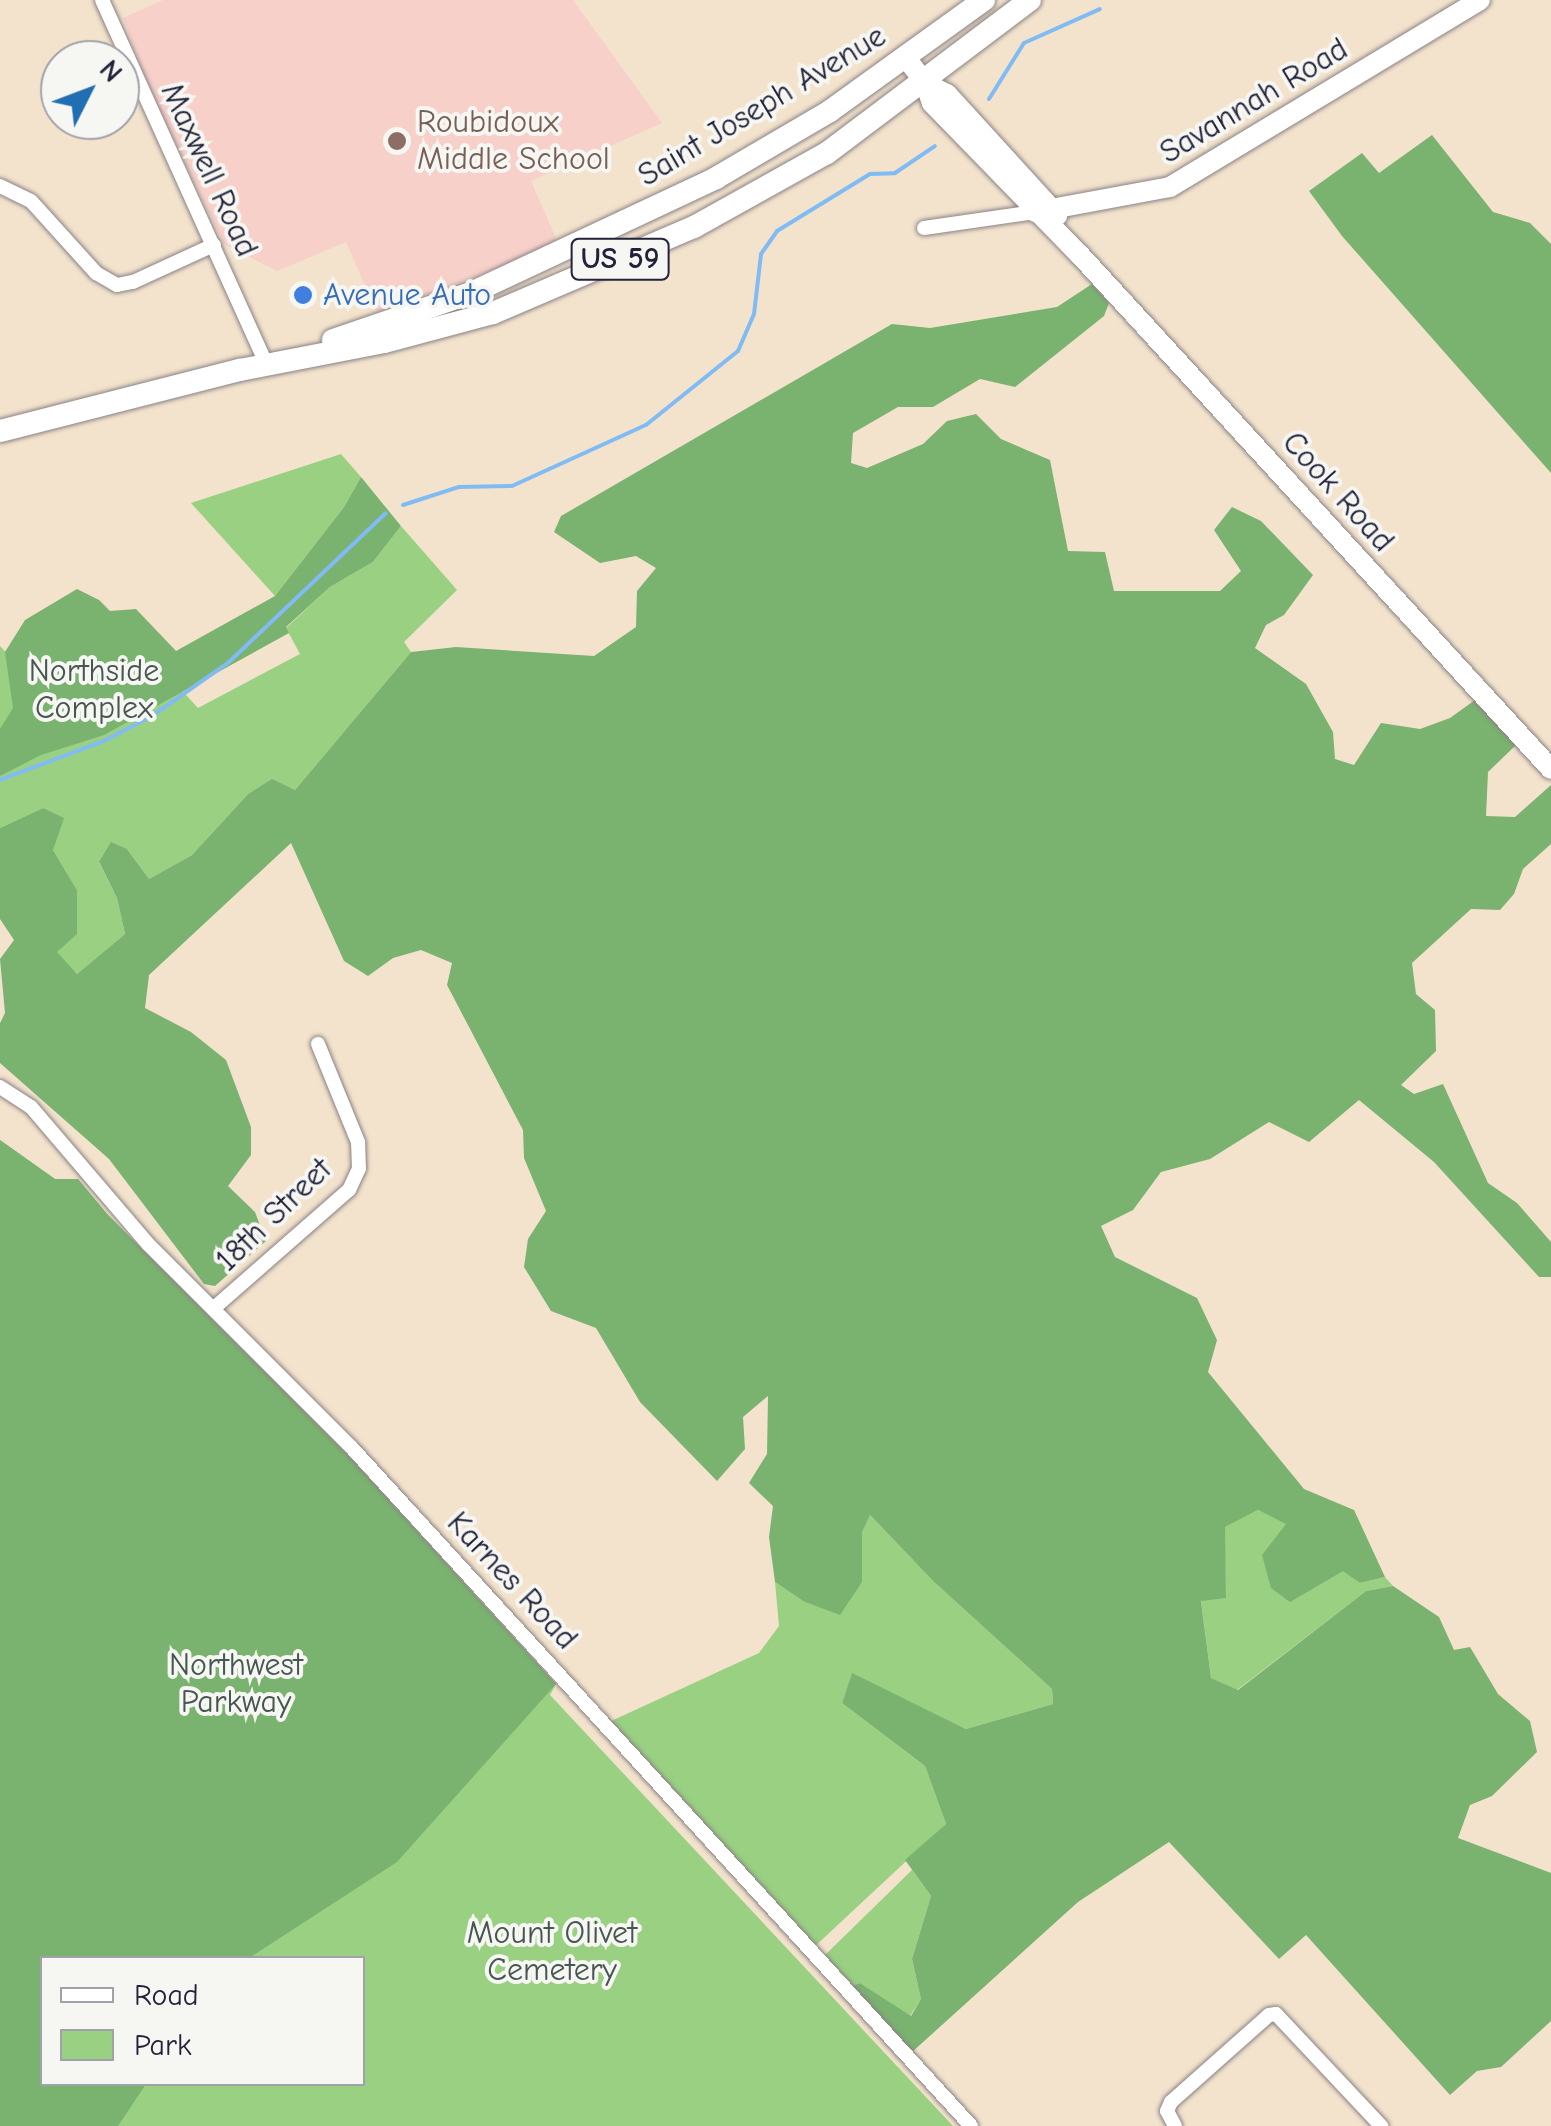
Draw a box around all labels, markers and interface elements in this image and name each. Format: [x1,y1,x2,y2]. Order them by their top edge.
street label: Saint Joseph Avenue [631,17,893,195]
street label: Savannah Road [1153,30,1355,172]
north arrow [40,40,140,140]
text: N [93,54,129,89]
street label: Maxwell Road [152,77,266,263]
place label: Roubidoux Middle School [417,104,610,179]
marker: Roubidoux Middle School [386,130,408,152]
road number: US 59 [570,234,670,284]
place label: Avenue Auto [323,276,491,314]
marker: Avenue Auto [292,284,314,306]
street label: Cook Road [1274,424,1402,560]
park label: Northside Complex [29,653,159,728]
street label: 18th Street [208,1150,340,1280]
street label: Karnes Road [439,1504,585,1658]
park label: Northwest Parkway [169,1647,303,1722]
park label: Mount Olivet Cemetery [467,1915,637,1990]
legend [40,1956,365,2086]
text: Road [134,1978,199,2013]
text: Park [134,2028,191,2063]

